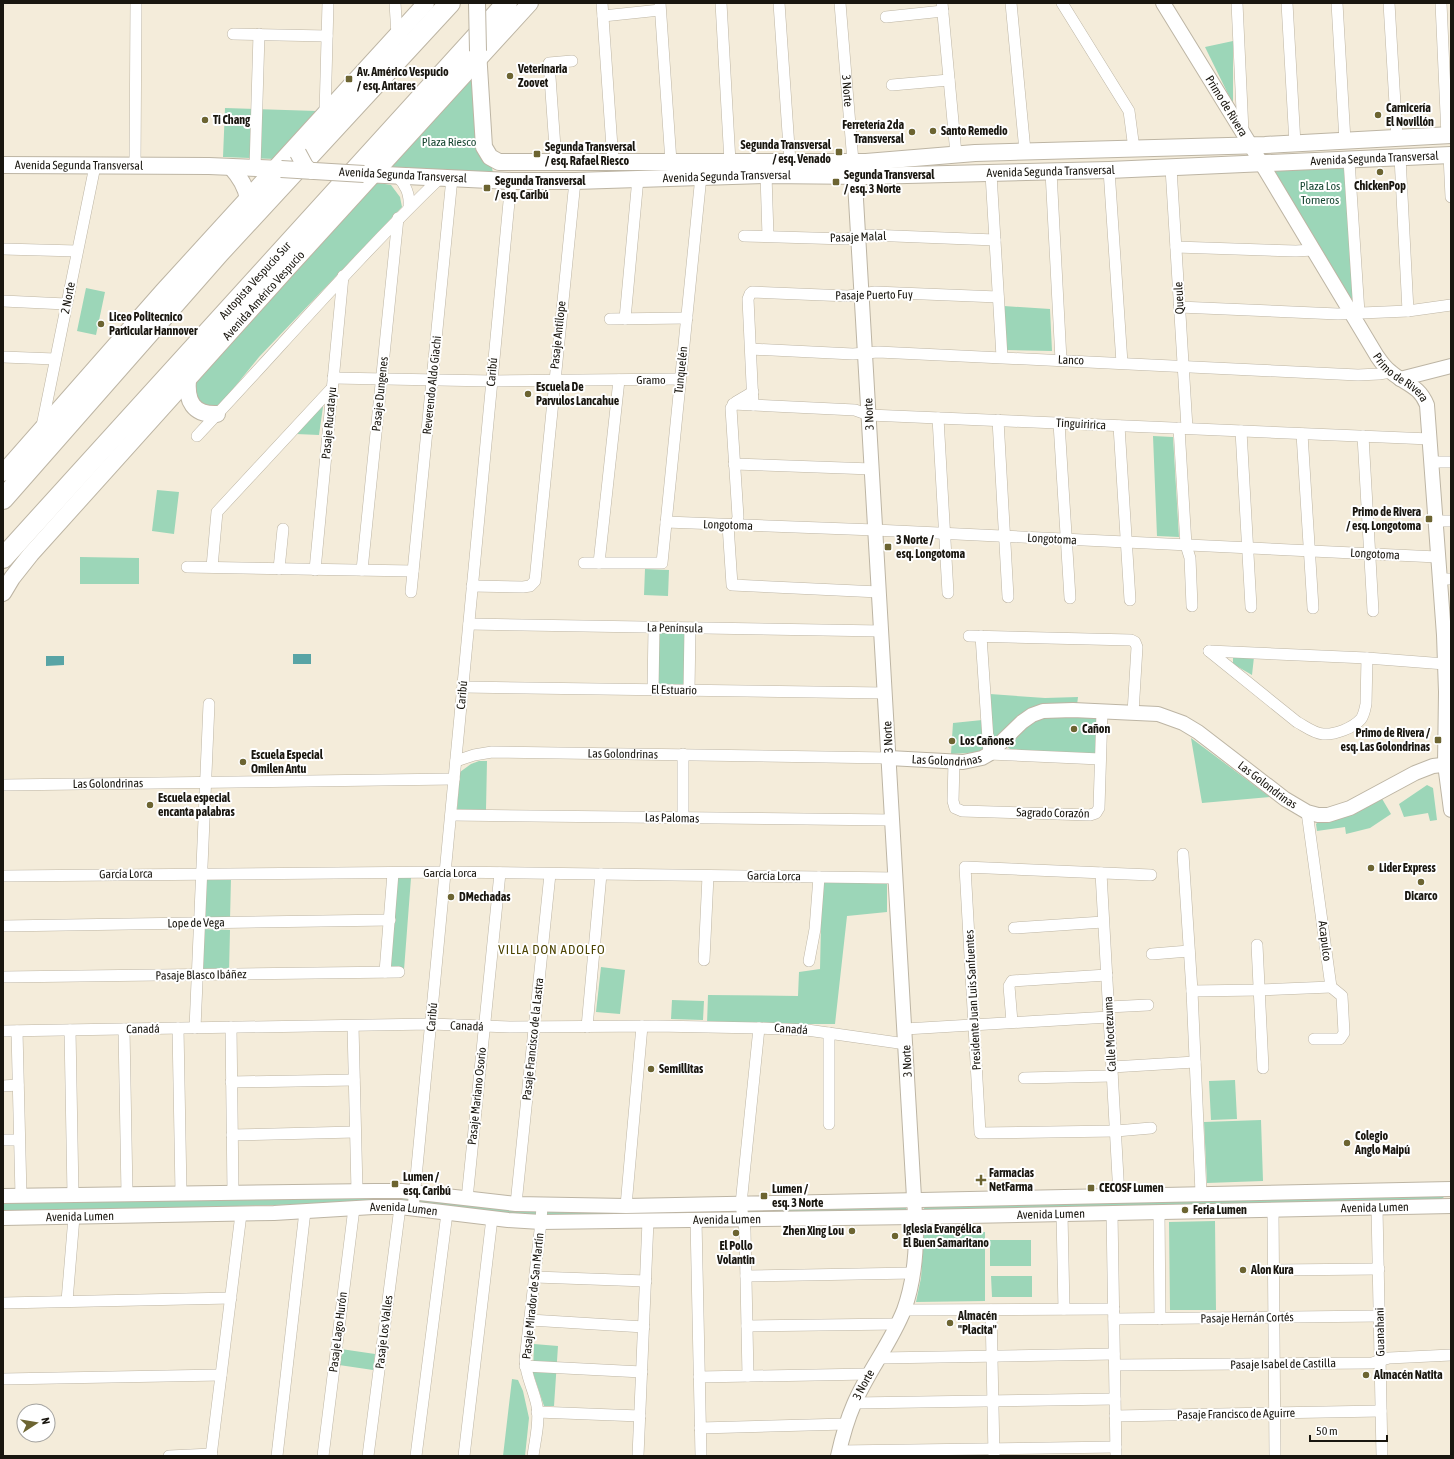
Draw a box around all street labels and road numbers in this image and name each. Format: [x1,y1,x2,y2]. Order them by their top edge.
street label: Primo de Rivera [1202,73,1250,139]
street label: 3 Norte [839,74,855,107]
street label: Avenida Segunda Transversal [1310,149,1440,168]
street label: Avenida Segunda Transversal [15,158,144,173]
street label: Avenida Segunda Transversal [986,163,1116,180]
street label: Avenida Segunda Transversal [339,165,468,185]
street label: Avenida Segunda Transversal [662,168,792,185]
street label: Pasaje Malal [830,229,887,245]
street label: Autopista Vespucio Sur [216,238,294,322]
street label: Avenida Américo Vespucio [220,248,308,343]
street label: 2 Norte [58,281,78,315]
street label: Queule [1171,281,1187,315]
street label: Pasaje Puerto Fuy [835,287,913,303]
street label: Pasaje Antílope [547,300,569,370]
street label: Reverendo Aldo Giachi [420,335,444,435]
street label: Tunquelén [672,346,690,394]
street label: Primo de Rivera [1370,350,1431,404]
street label: Lanco [1058,353,1085,367]
street label: Pasaje Dungenes [369,356,391,432]
street label: Caribú [484,357,500,387]
street label: Gramo [636,373,666,387]
street label: Pasaje Rucatayu [319,386,339,460]
street label: 3 Norte [861,398,877,430]
street label: Tinguiririca [1056,416,1106,432]
street label: Longotoma [703,517,753,533]
street label: Longotoma [1027,531,1077,547]
street label: Longotoma [1350,546,1400,562]
street label: La Península [647,621,703,635]
street label: Caribú [454,680,470,710]
street label: El Estuario [651,683,698,697]
street label: 3 Norte [880,721,896,753]
street label: Las Golondrinas [587,746,658,762]
street label: Las Golondrinas [911,751,983,769]
street label: Las Golondrinas [1235,758,1300,812]
street label: Las Golondrinas [73,776,143,791]
street label: Sagrado Corazón [1016,805,1090,821]
street label: Las Palomas [645,811,699,825]
street label: García Lorca [423,866,477,880]
street label: García Lorca [99,867,153,881]
street label: García Lorca [747,869,801,883]
street label: Lope de Vega [167,916,225,930]
street label: Acapulco [1316,920,1334,962]
street label: Presidente Juan Luis Sanfuentes [962,929,984,1071]
street label: Pasaje Blasco Ibáñez [155,967,247,983]
street label: Pasaje Francisco de la Lastra [520,977,546,1101]
street label: Calle Moctezuma [1101,996,1119,1072]
street label: Caribú [424,1002,440,1032]
street label: Canadá [450,1018,484,1034]
street label: Canadá [774,1021,808,1037]
street label: Canadá [126,1022,160,1036]
street label: 3 Norte [899,1045,915,1077]
street label: Pasaje Mariano Osorio [465,1046,489,1146]
street label: Avenida Lumen [369,1200,438,1218]
street label: Avenida Lumen [1341,1200,1409,1215]
street label: Avenida Lumen [1017,1207,1085,1222]
street label: Avenida Lumen [46,1209,114,1224]
street label: Avenida Lumen [693,1212,761,1227]
street label: Pasaje Mirador de San Martín [519,1232,547,1360]
street label: Pasaje Lago Hurón [326,1291,350,1373]
street label: Pasaje Los Valles [373,1294,395,1370]
street label: Guanahani [1373,1307,1387,1357]
street label: Pasaje Hernán Cortés [1200,1310,1294,1326]
street label: Pasaje Isabel de Castilla [1230,1356,1336,1372]
street label: 3 Norte [850,1367,877,1402]
street label: Pasaje Francisco de Aguirre [1177,1406,1295,1422]

